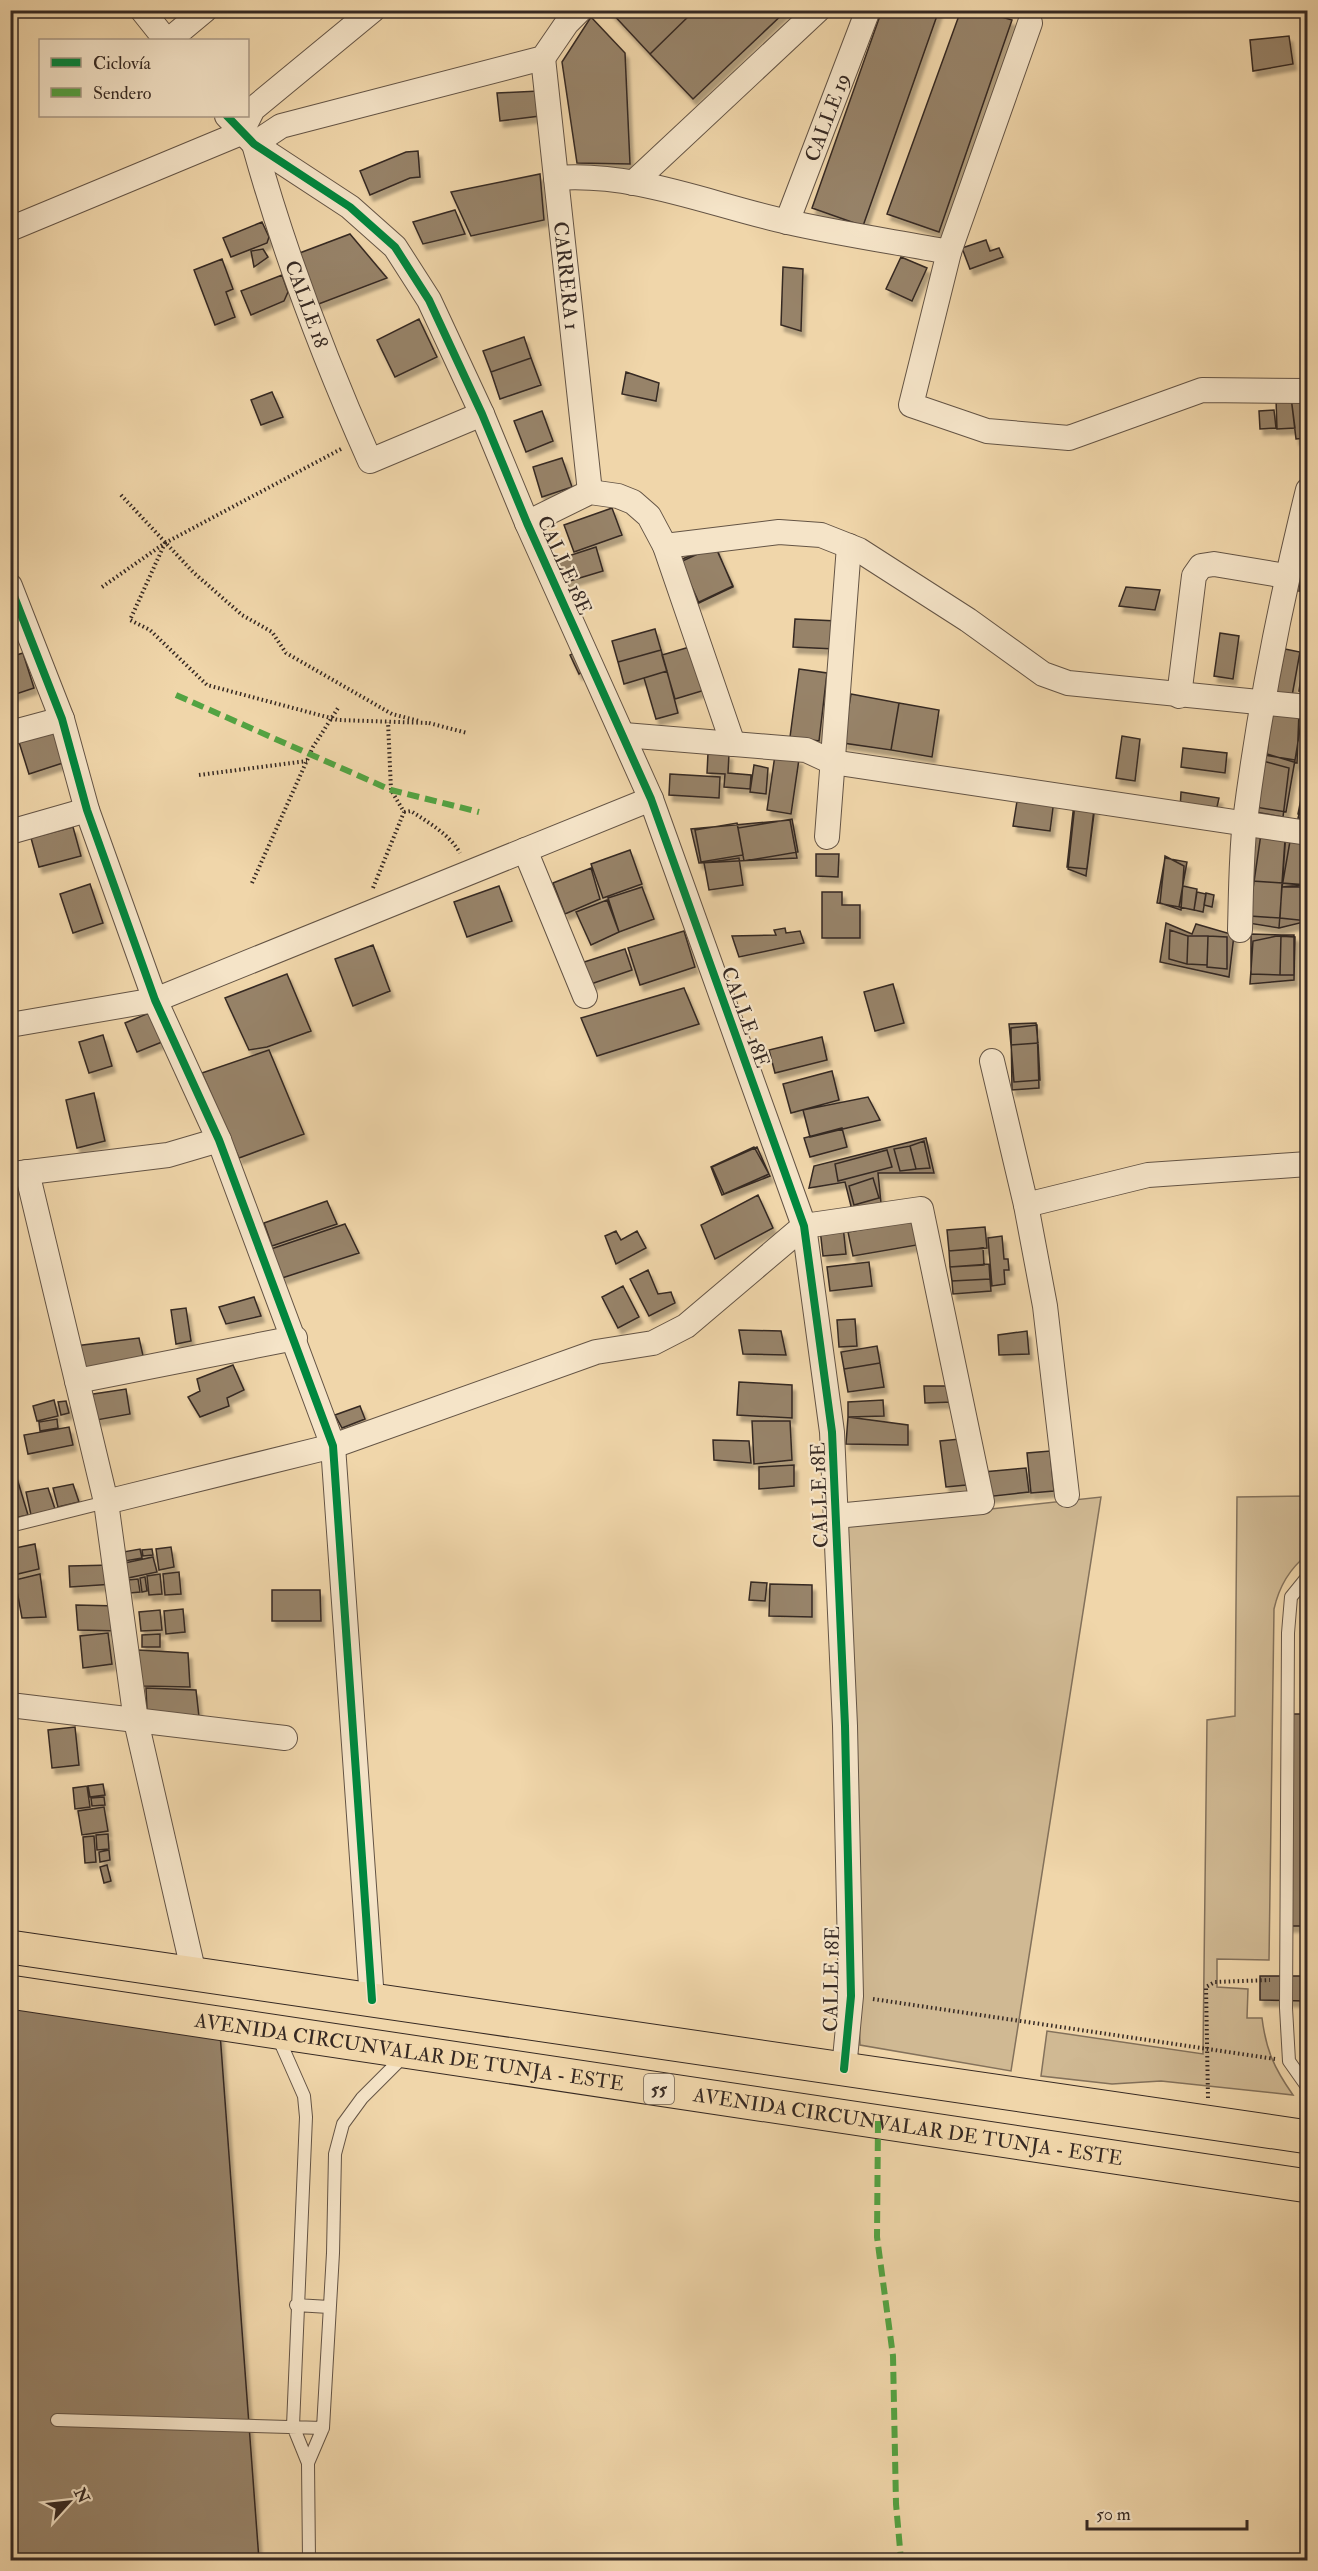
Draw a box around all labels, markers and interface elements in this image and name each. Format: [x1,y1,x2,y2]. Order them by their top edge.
legend [39,39,249,117]
text: Ciclovía [93,52,152,75]
street label: CALLE 19 [799,70,856,165]
text: Sendero [93,82,152,105]
street label: CARRERA 1 [548,220,584,331]
street label: CALLE 18 [279,257,334,351]
street label: CALLE 18E [532,512,597,619]
street label: CALLE 18E [716,963,775,1071]
street label: CALLE 18E [805,1442,834,1548]
street label: CALLE 18E [818,1926,845,2032]
street label: AVENIDA CIRCUNVALAR DE TUNJA - ESTE [192,2008,626,2097]
road number: 55 [644,2074,674,2104]
street label: AVENIDA CIRCUNVALAR DE TUNJA - ESTE [691,2082,1124,2171]
north arrow [39,2472,99,2532]
text: N [69,2484,94,2507]
scale bar [1087,2493,1248,2531]
text: 50 m [1096,2503,1131,2526]

